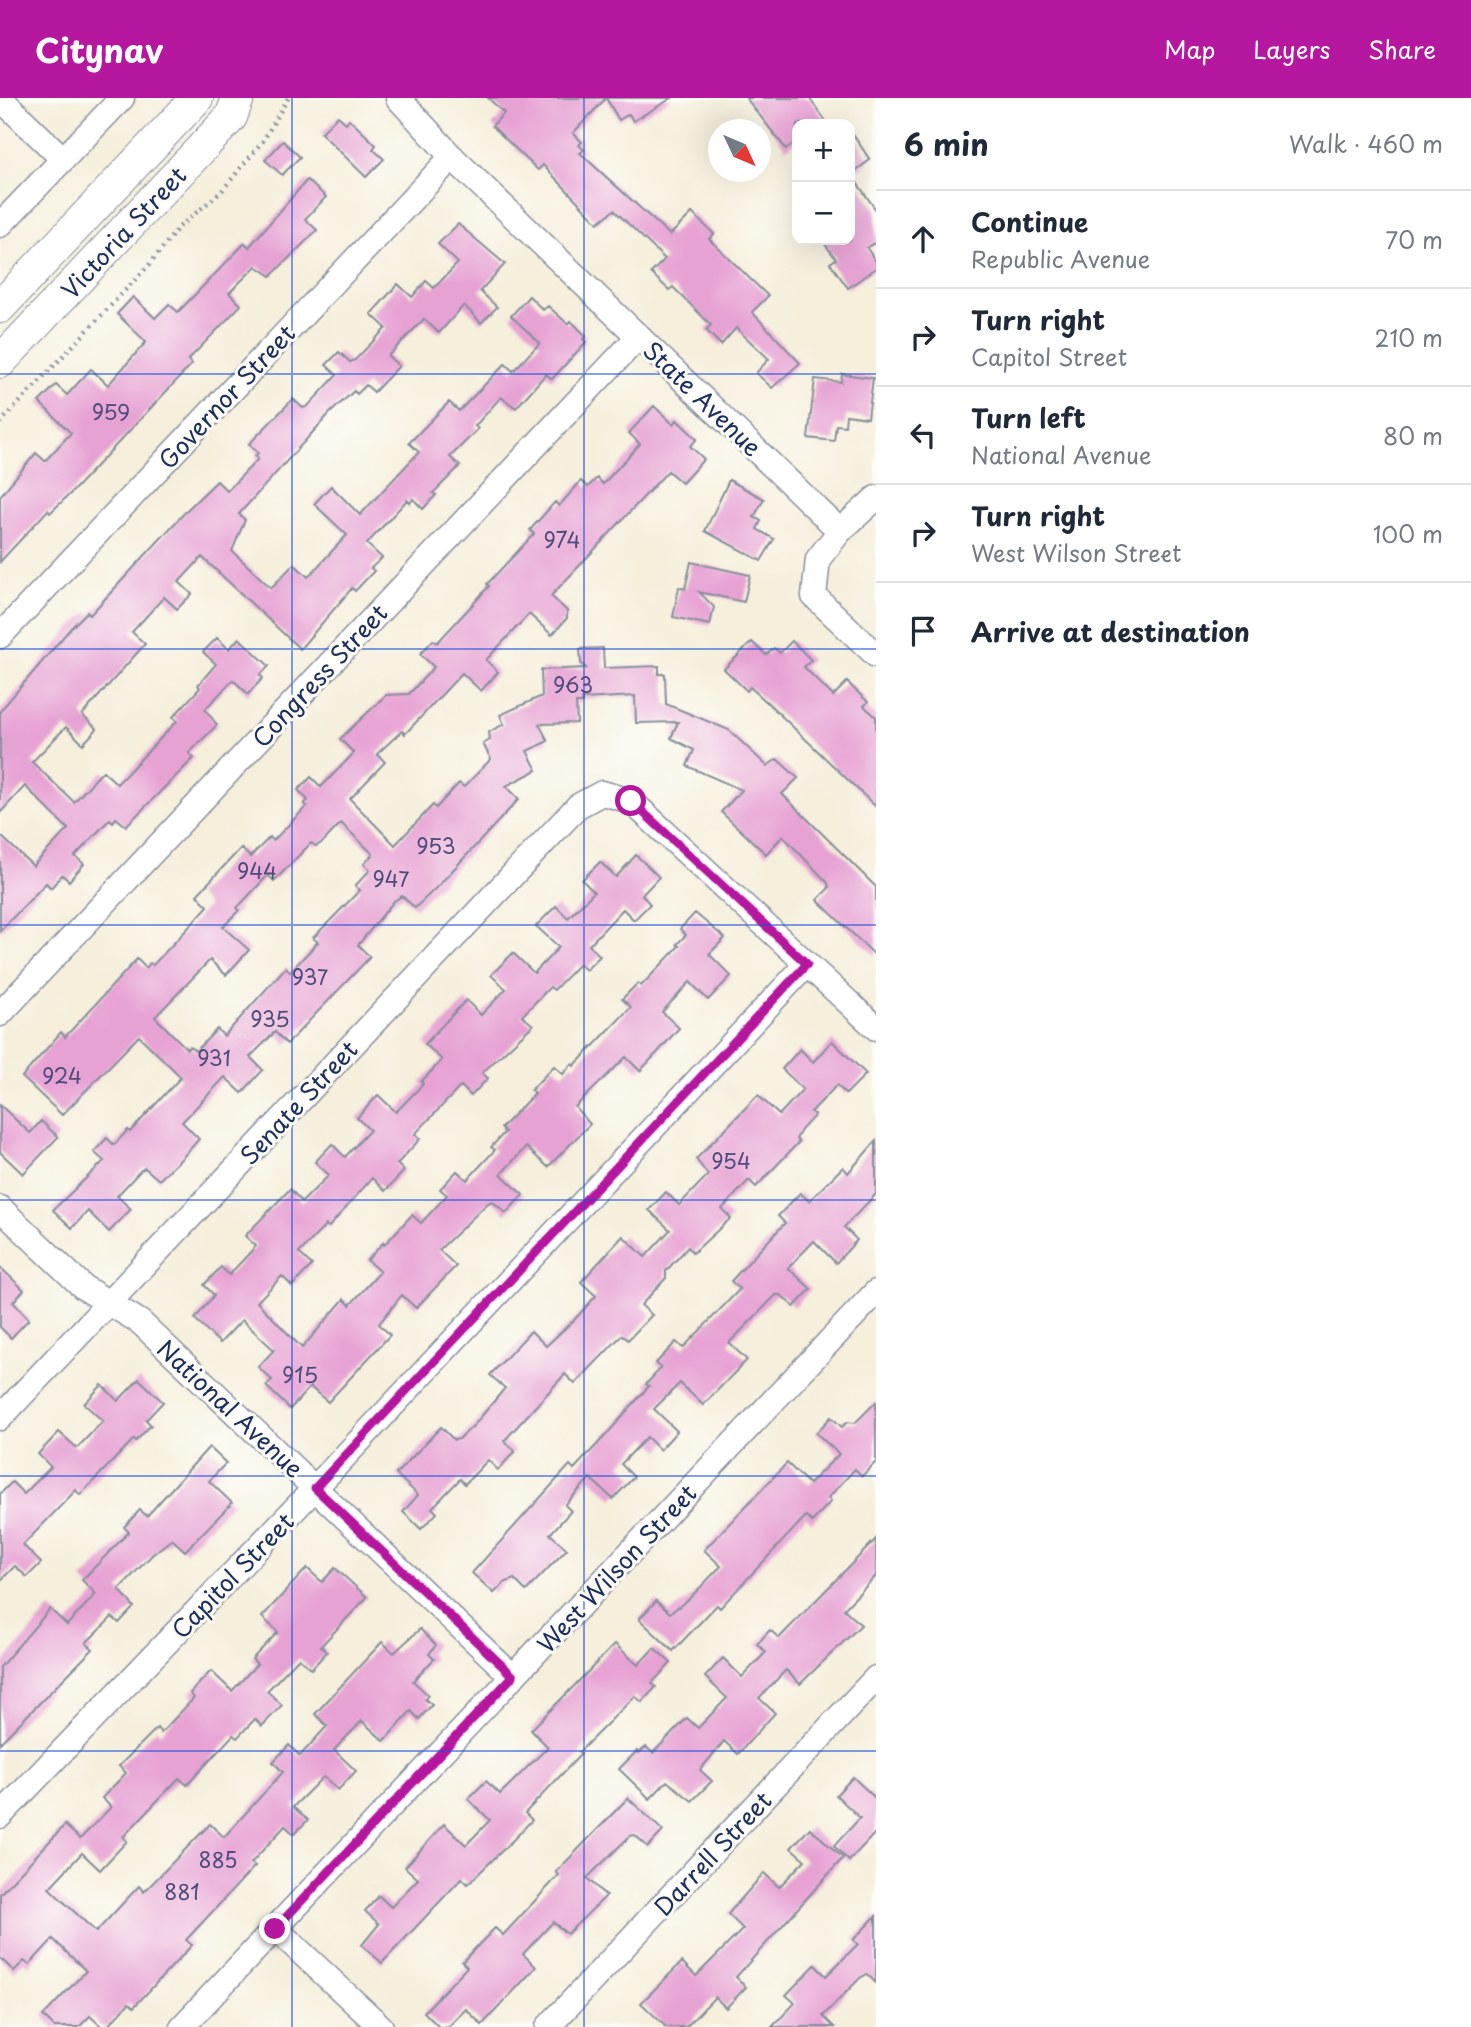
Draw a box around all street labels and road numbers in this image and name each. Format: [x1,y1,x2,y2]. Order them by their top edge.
street label: Victoria Street [52,158,194,306]
street label: Governor Street [149,315,303,476]
street label: State Avenue [636,332,770,464]
street label: Congress Street [243,595,395,755]
street label: Senate Street [231,1032,365,1172]
street label: National Avenue [150,1331,312,1485]
street label: West Wilson Street [528,1475,704,1661]
street label: Capitol Street [162,1504,302,1646]
street label: Darrell Street [645,1783,779,1923]

